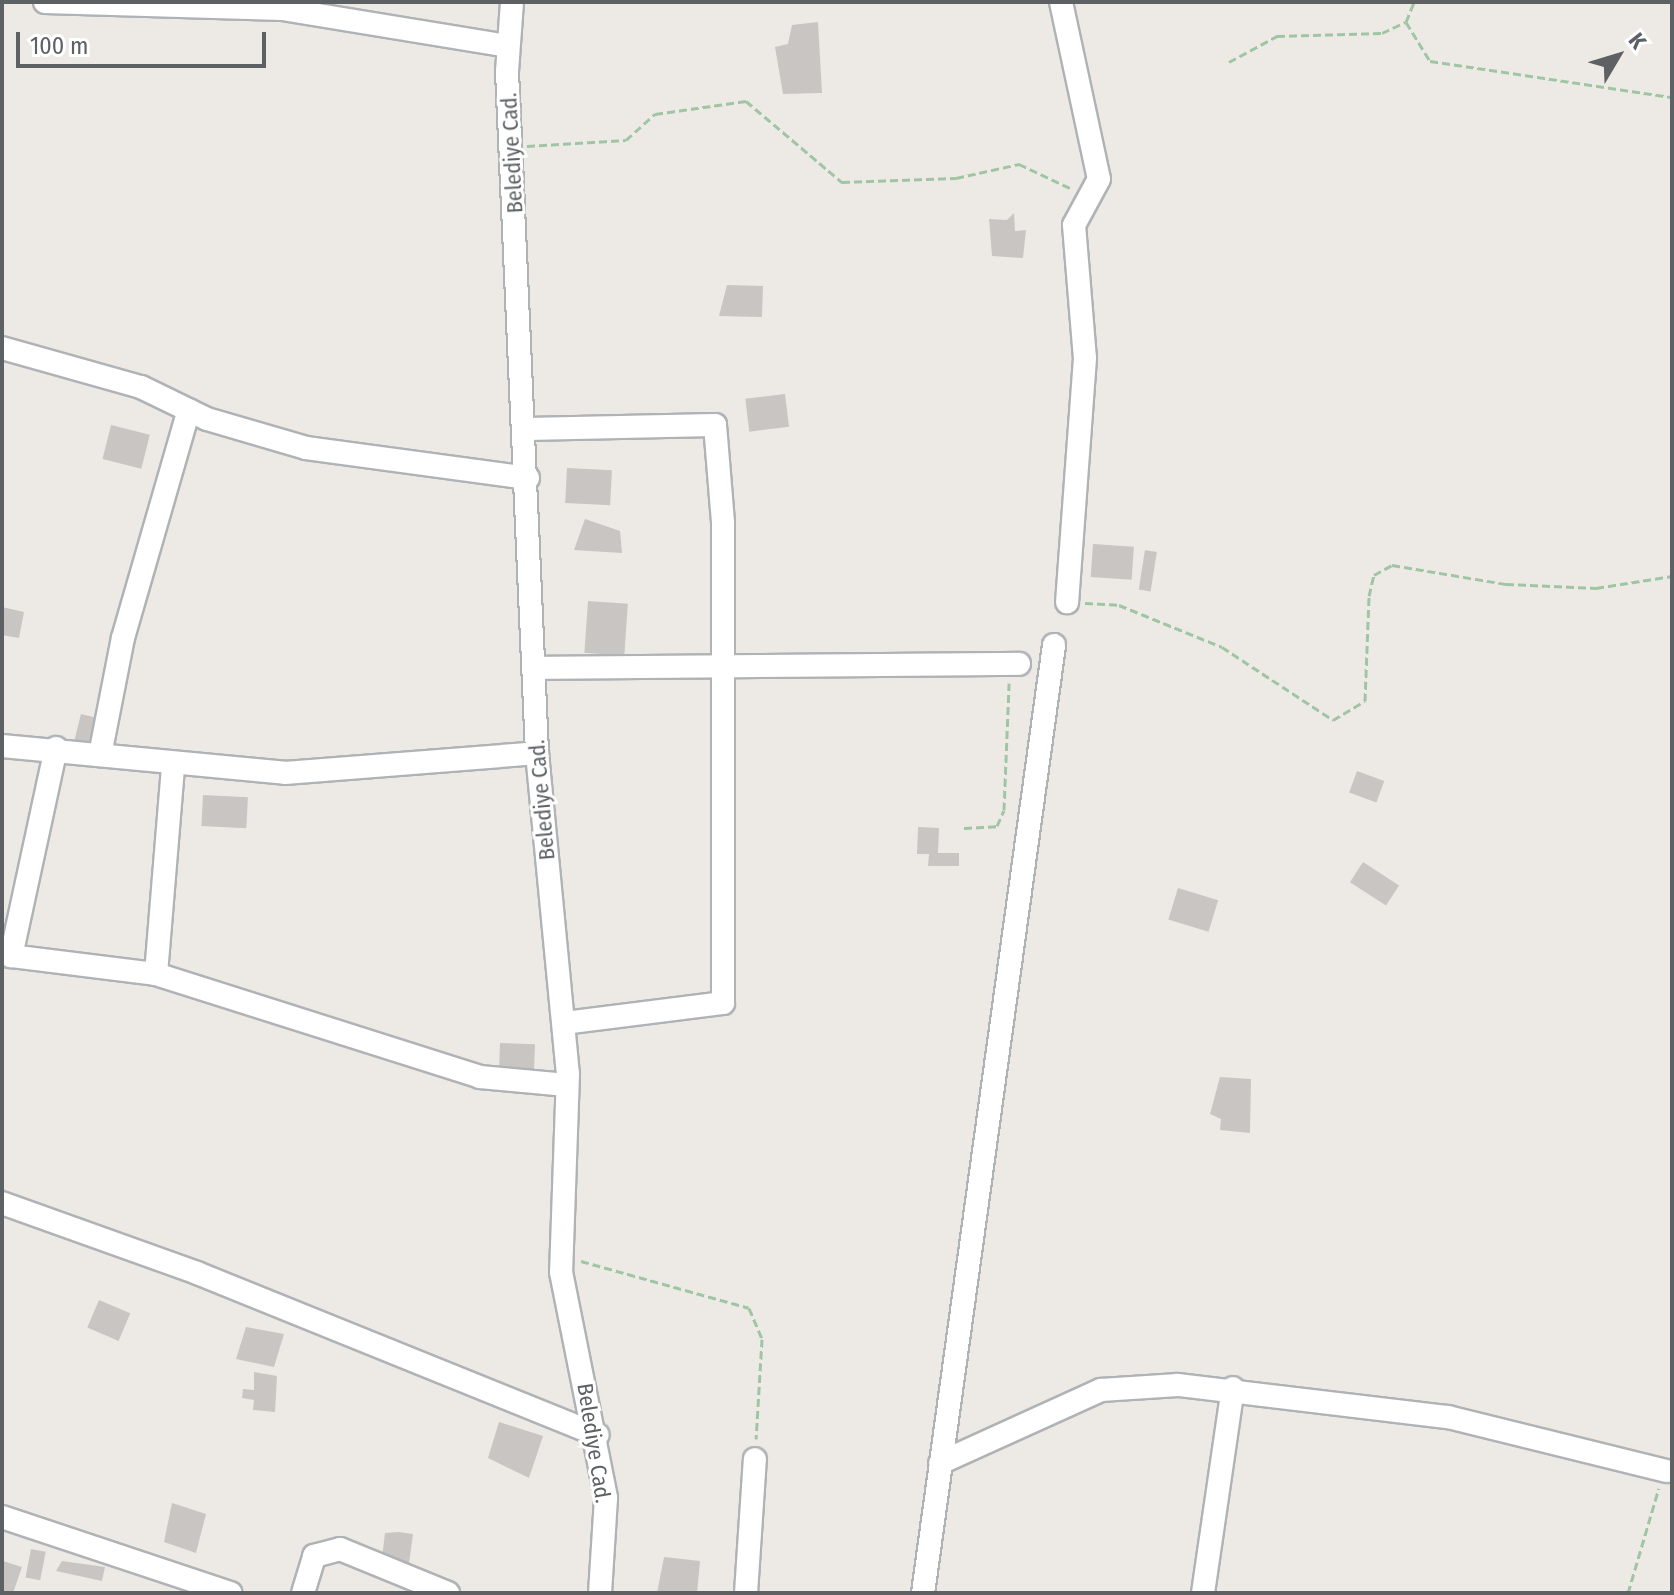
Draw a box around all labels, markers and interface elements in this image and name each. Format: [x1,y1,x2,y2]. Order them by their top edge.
scale bar [20,16,270,66]
north arrow [1578,16,1658,96]
text: K [1623,28,1652,54]
text: 100 m [30,32,88,60]
street label: Belediye Cad. [496,92,528,214]
street label: Belediye Cad. [524,739,560,861]
street label: Belediye Cad. [572,1381,616,1505]

